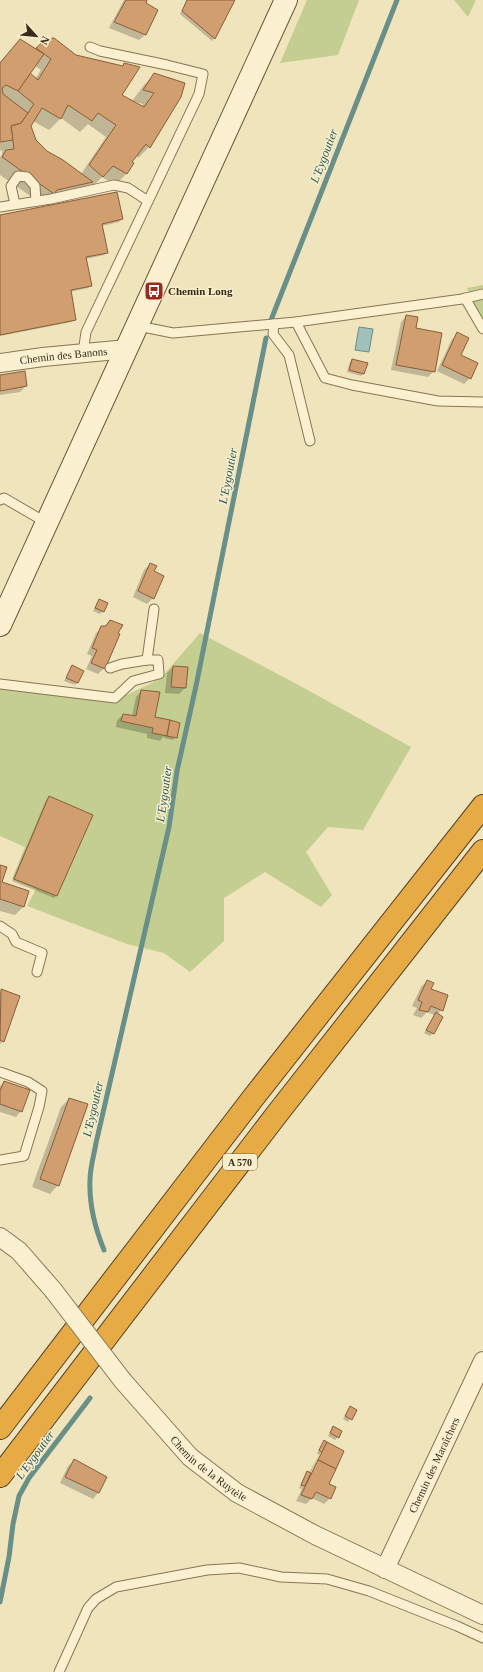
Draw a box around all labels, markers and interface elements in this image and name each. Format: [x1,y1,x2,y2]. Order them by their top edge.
north arrow [16,16,56,56]
text: N [38,34,52,47]
water label: L'Eygoutier [307,127,341,186]
bus stop icon: Chemin Long [143,280,165,302]
place label: Chemin Long [168,285,233,297]
street label: Chemin des Banons [19,345,108,366]
water label: L'Eygoutier [216,447,240,506]
water label: L'Eygoutier [153,765,175,824]
water label: L'Eygoutier [80,1080,106,1139]
road number: A 570 [223,1154,257,1170]
street label: Chemin des Maraîchers [406,1415,462,1515]
water label: L'Eygoutier [12,1428,57,1483]
street label: Chemin de la Ruytèle [168,1433,249,1503]

